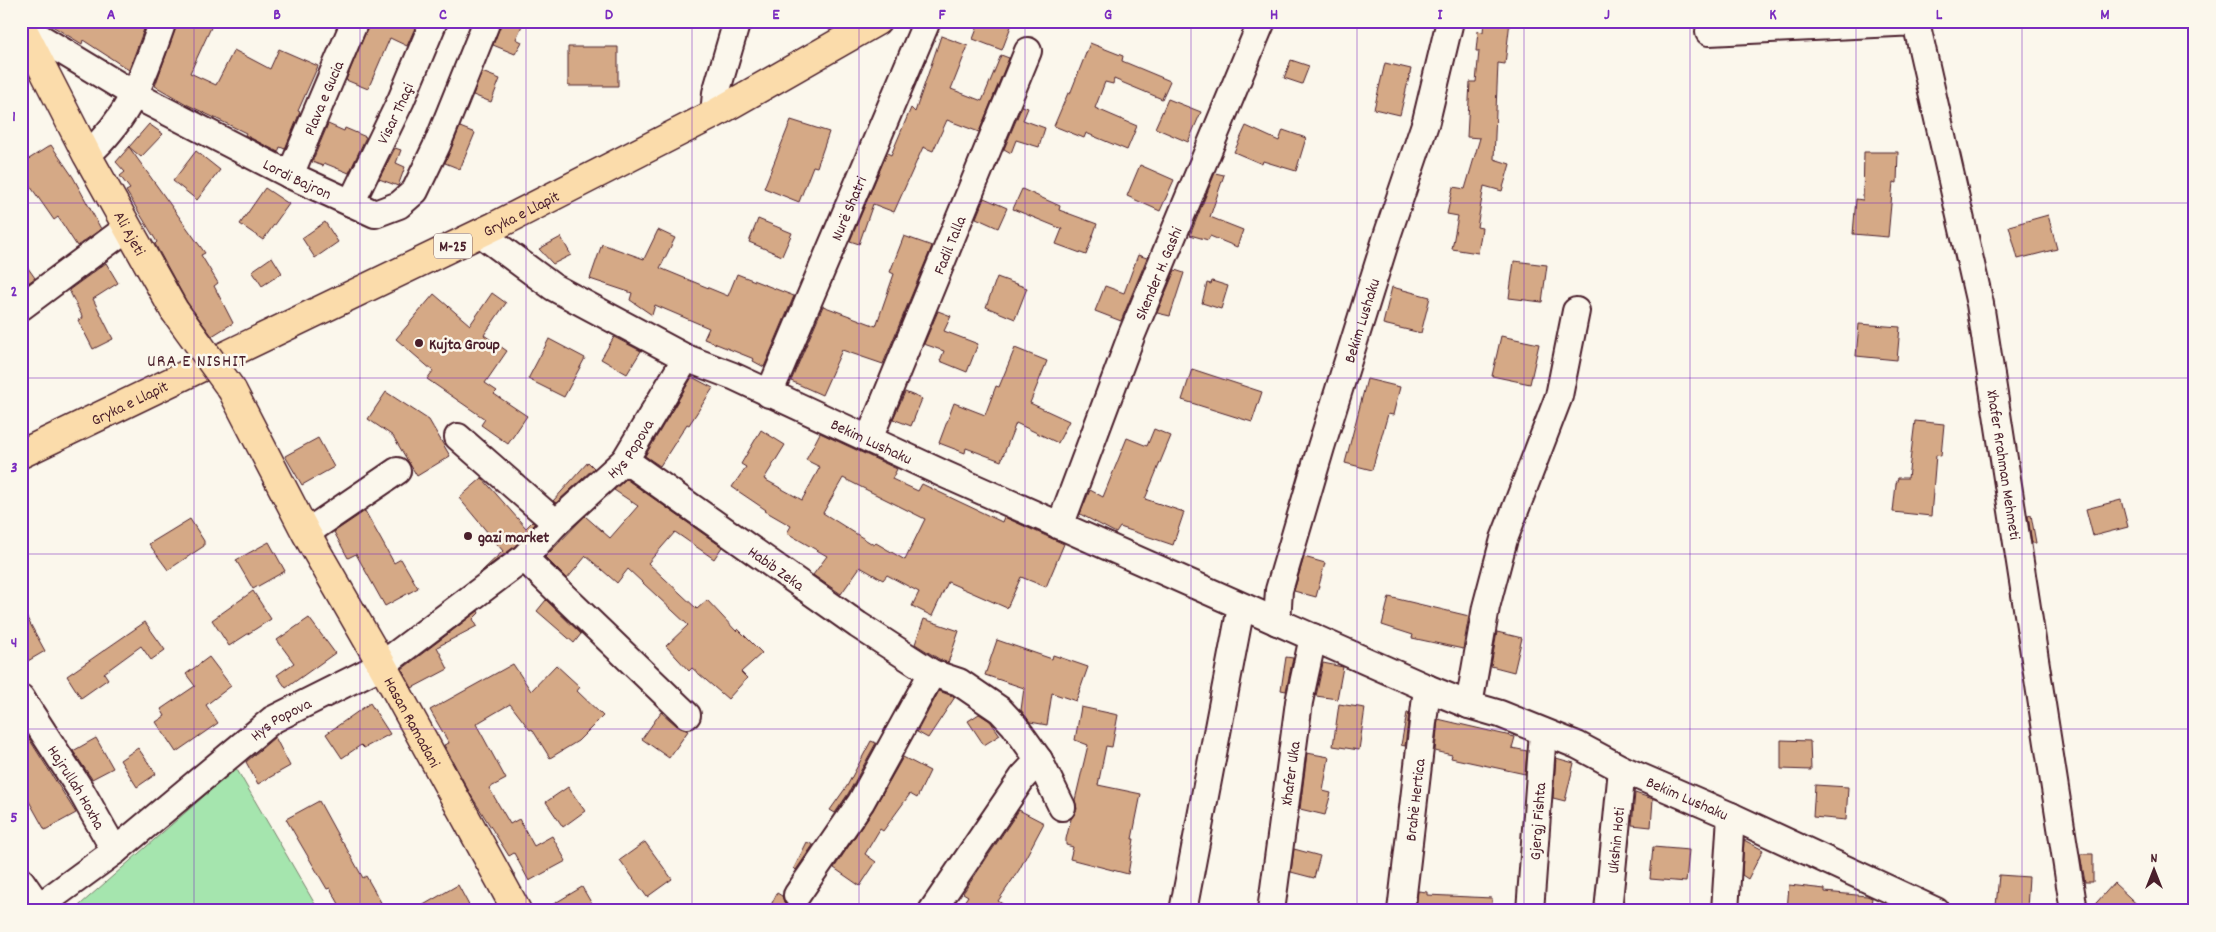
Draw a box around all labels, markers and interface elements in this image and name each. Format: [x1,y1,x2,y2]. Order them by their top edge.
text: A [107,4,116,27]
text: B [273,4,281,27]
text: C [439,4,447,27]
text: D [605,4,614,27]
text: E [772,4,780,27]
text: F [938,4,946,27]
text: G [1104,4,1112,27]
text: H [1270,4,1278,27]
text: I [1438,4,1444,27]
text: J [1604,4,1610,27]
text: K [1769,4,1777,27]
text: L [1936,4,1943,27]
text: M [2100,4,2110,27]
street label: Plava e Gucia [299,57,351,139]
street label: Visar Thaçi [372,80,421,148]
text: 1 [12,106,16,129]
street label: Lordi Bajron [258,154,335,207]
street label: Nurë Shatri [826,173,874,245]
street label: Gryka e Llapit [480,186,564,244]
street label: Ali Ajeti [107,207,150,261]
street label: Fadil Talla [929,212,973,279]
street label: Skender H. Gashi [1130,224,1189,324]
road number: M-25 [434,234,472,258]
street label: Bekim Lushaku [1339,276,1387,366]
text: 2 [11,281,18,304]
place label: Kujta Group [429,334,500,357]
marker: Kujta Group [413,337,425,349]
district label: URA E NISHIT [147,350,247,375]
street label: Gryka e Llapit [88,376,173,433]
street label: Xhafer Rrahman Mehmeti [1979,388,2025,542]
street label: Bekim Lushaku [826,414,915,472]
street label: Hys Popova [603,415,661,485]
text: 3 [10,457,18,480]
place label: gazi market [478,527,549,550]
marker: gazi market [462,530,474,542]
street label: Habib Zeka [742,542,809,598]
text: 4 [11,632,17,655]
street label: Hasan Ramadani [377,673,445,772]
street label: Hys Popova [246,693,316,748]
street label: Xhafer Uka [1276,740,1308,807]
street label: Hajrullah Hoxha [41,741,110,835]
street label: Brahë Hertica [1400,757,1433,843]
street label: Bekim Lushaku [1642,772,1731,828]
street label: Gjergj Fishta [1525,781,1553,861]
street label: Ukshin Hoti [1603,806,1632,875]
text: 5 [10,807,18,830]
north arrow [2128,844,2178,894]
text: N [2151,849,2158,869]

